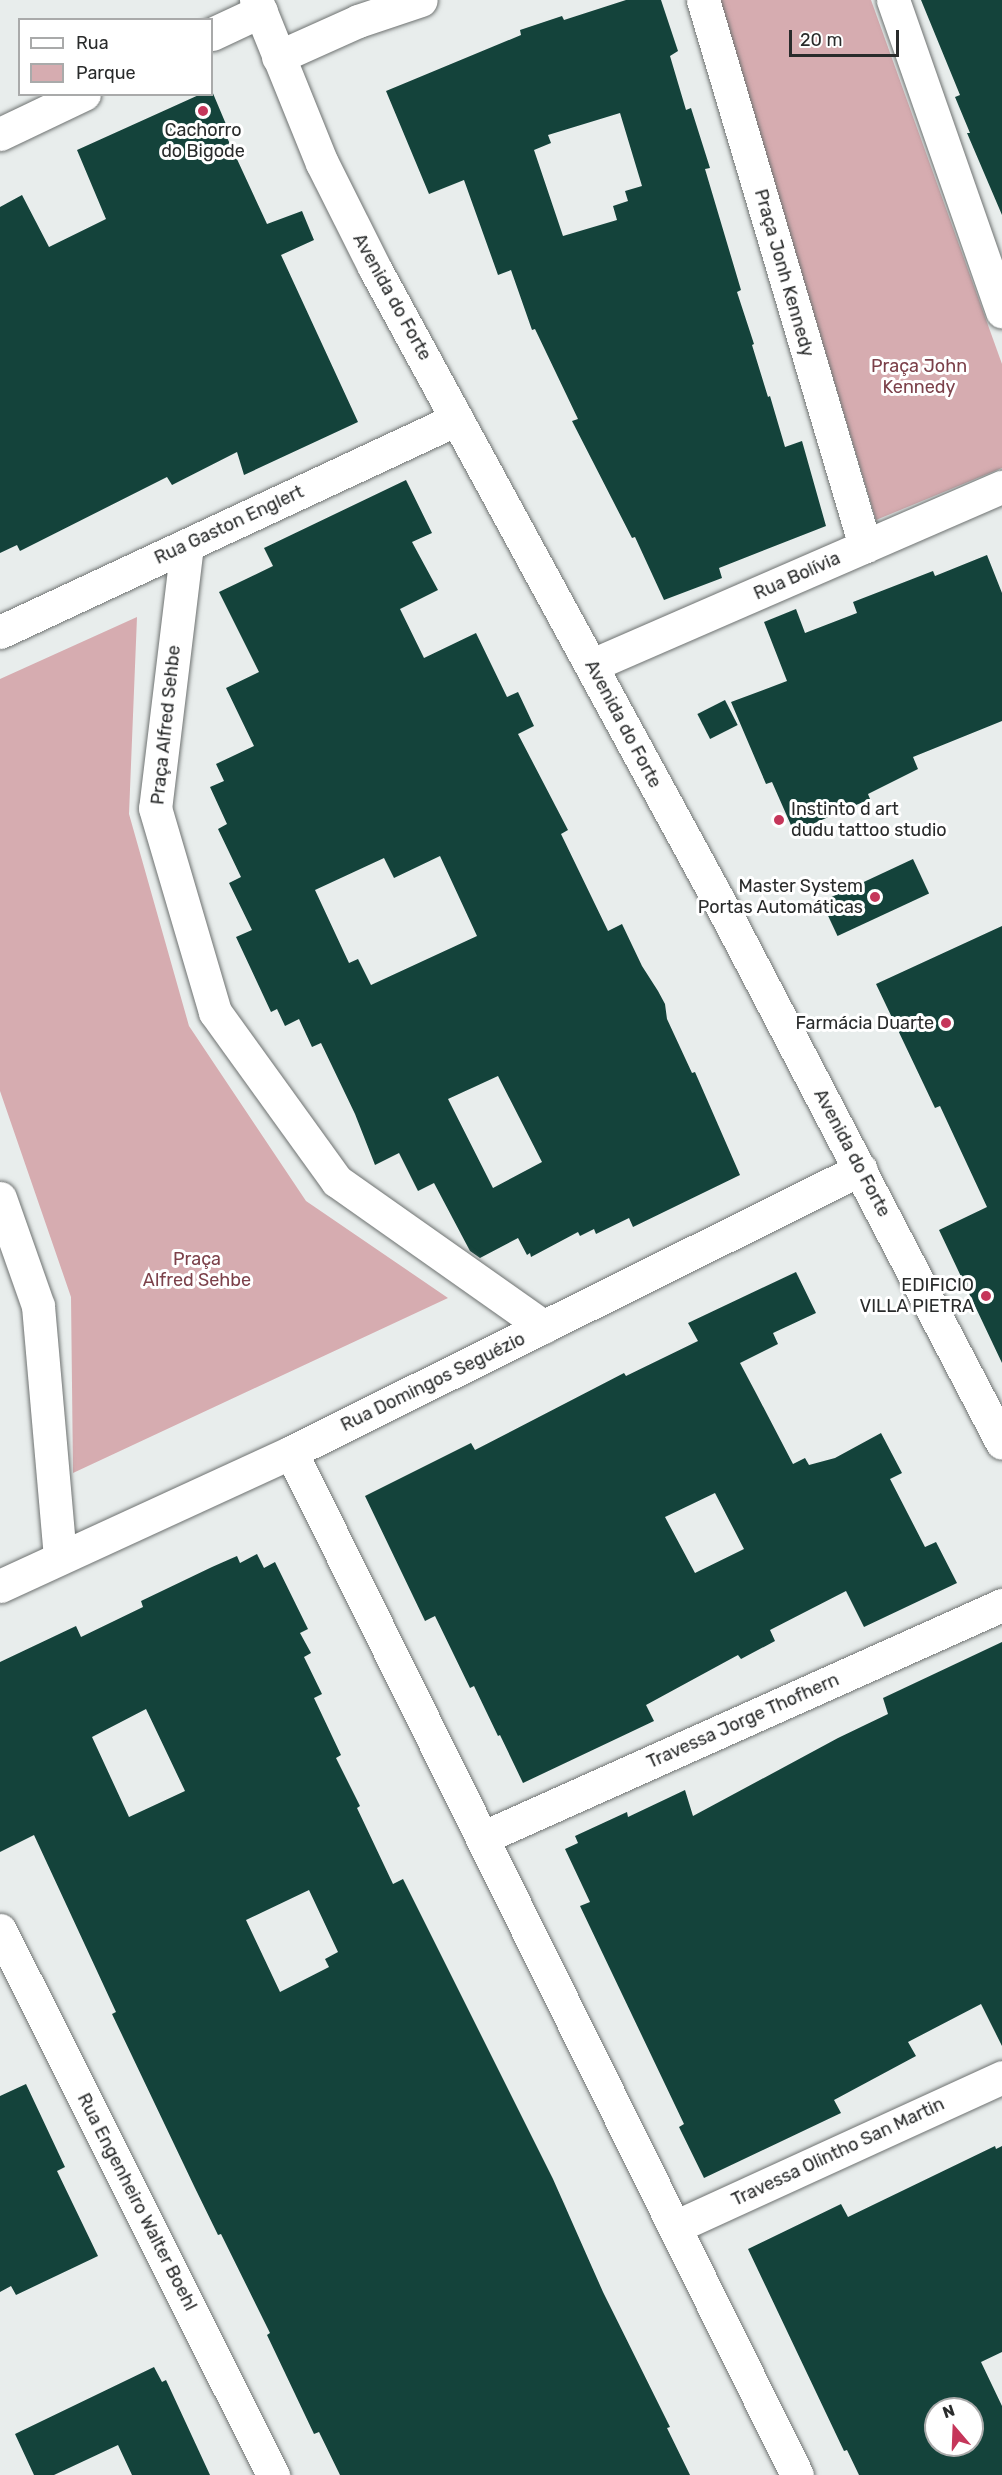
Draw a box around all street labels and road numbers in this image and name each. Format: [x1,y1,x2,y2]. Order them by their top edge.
street label: Praça Jonh Kennedy [750,187,818,359]
street label: Avenida do Forte [348,230,436,364]
street label: Rua Gaston Englert [151,481,307,569]
street label: Rua Bolívia [750,547,844,605]
street label: Praça Alfred Sehbe [147,644,185,806]
street label: Avenida do Forte [580,656,666,792]
street label: Avenida do Forte [809,1085,895,1221]
street label: Rua Domingos Seguézio [337,1328,529,1436]
street label: Travessa Jorge Thofhern [643,1669,843,1773]
street label: Rua Engenheiro Walter Boehl [72,2089,202,2315]
street label: Travessa Olintho San Martin [728,2093,948,2211]

